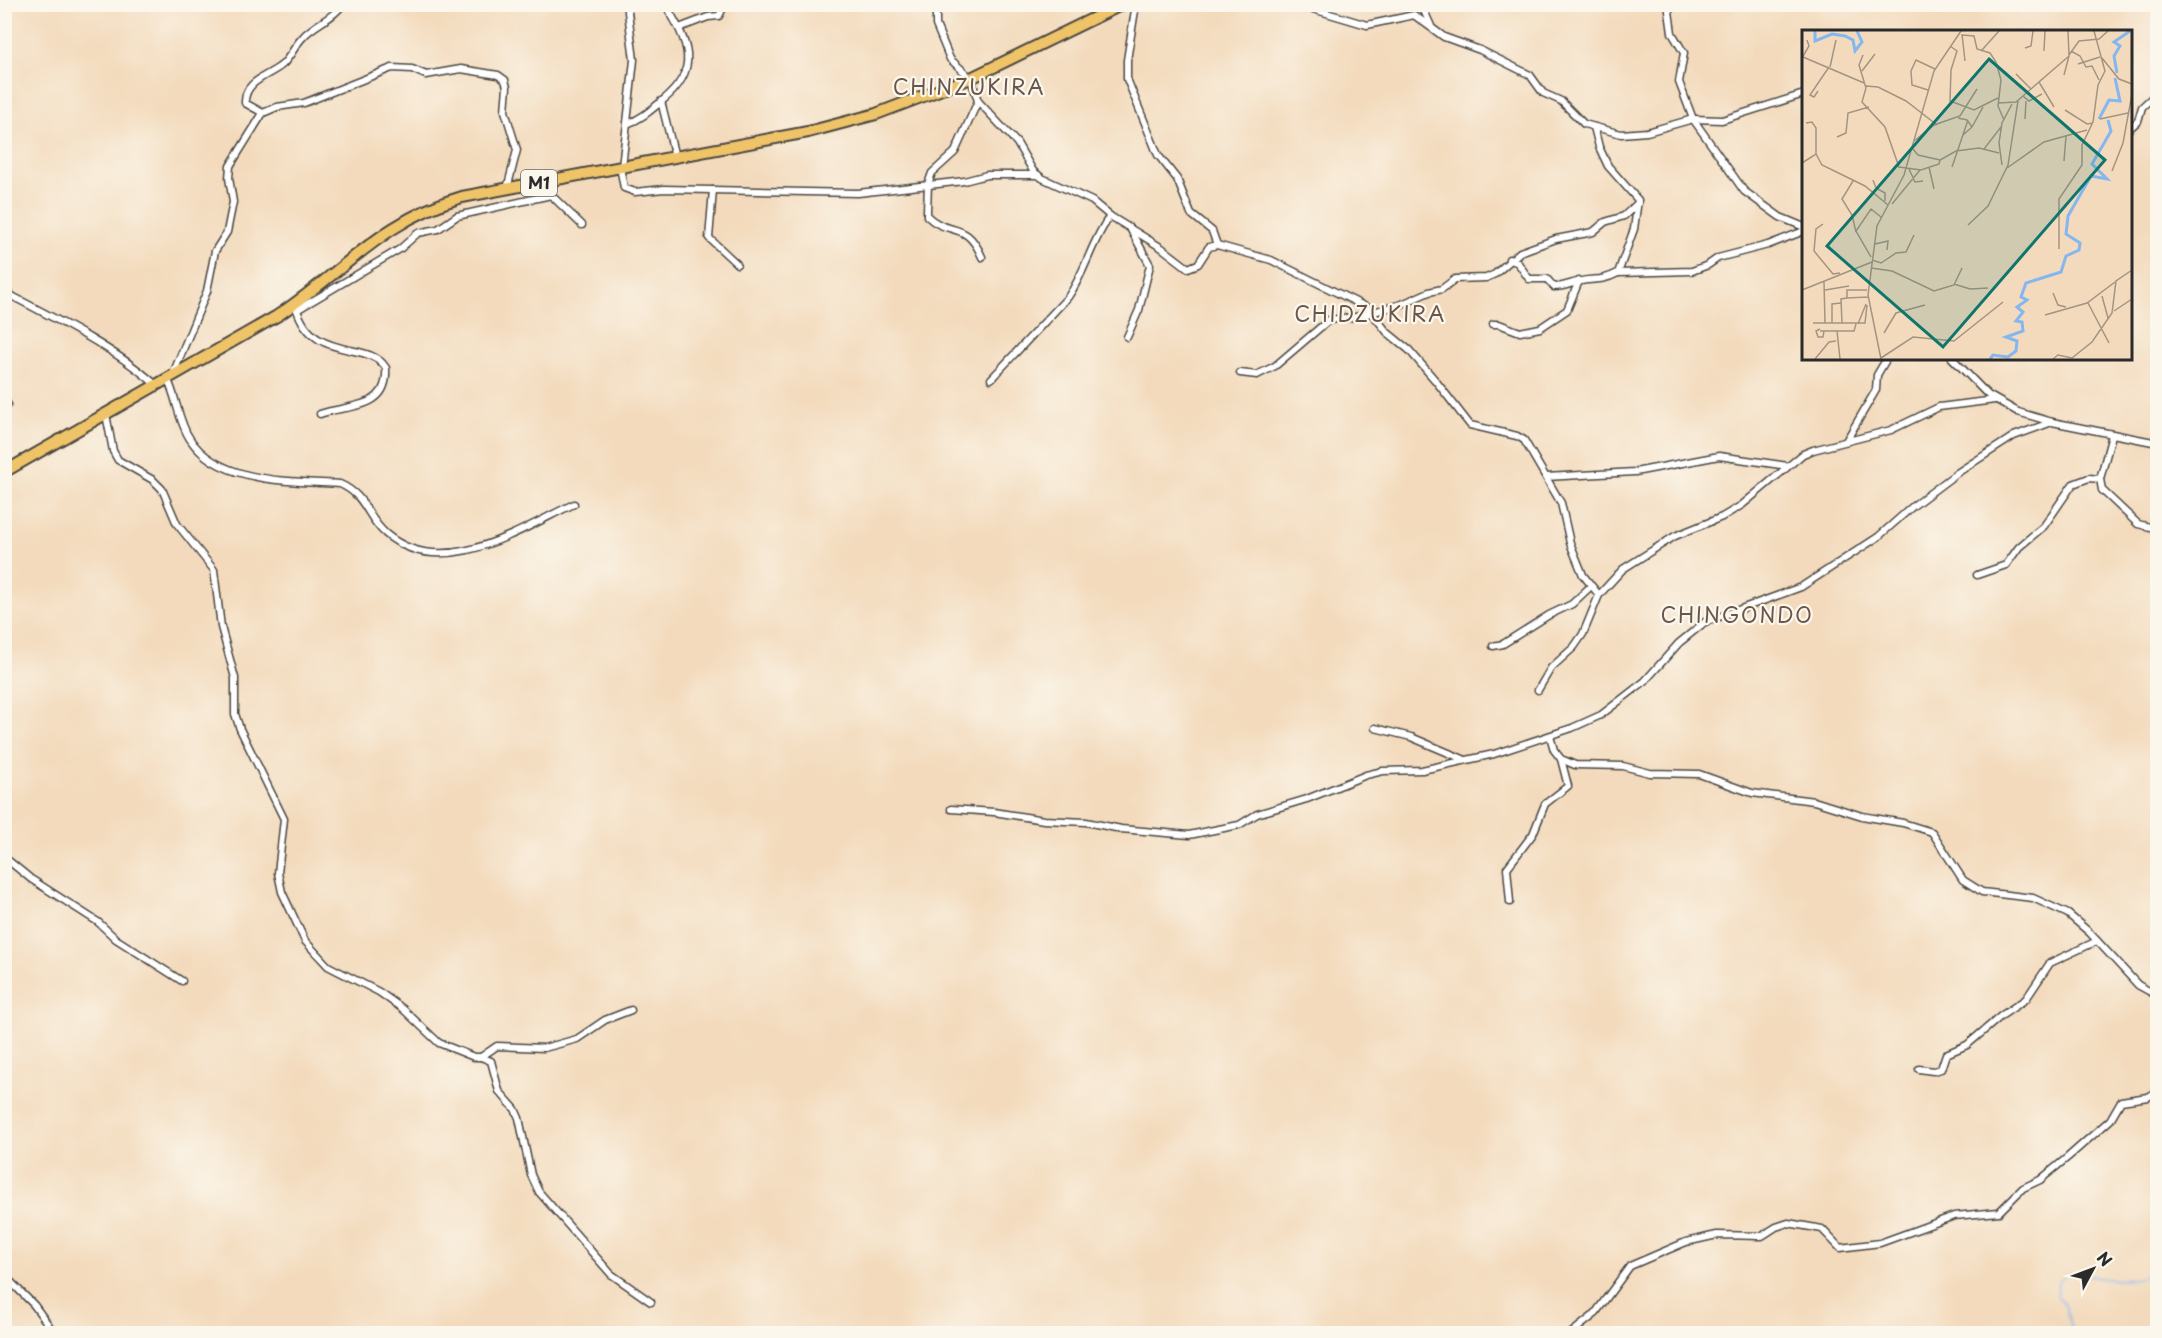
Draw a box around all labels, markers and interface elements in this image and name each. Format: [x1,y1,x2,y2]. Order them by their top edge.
inset map [1802,30,2132,360]
district label: CHINZUKIRA [893,70,1045,102]
road number: M1 [521,170,557,196]
district label: CHIDZUKIRA [1294,297,1446,329]
district label: CHINGONDO [1661,598,1813,630]
north arrow [2063,1239,2123,1299]
text: N [2092,1246,2118,1271]

